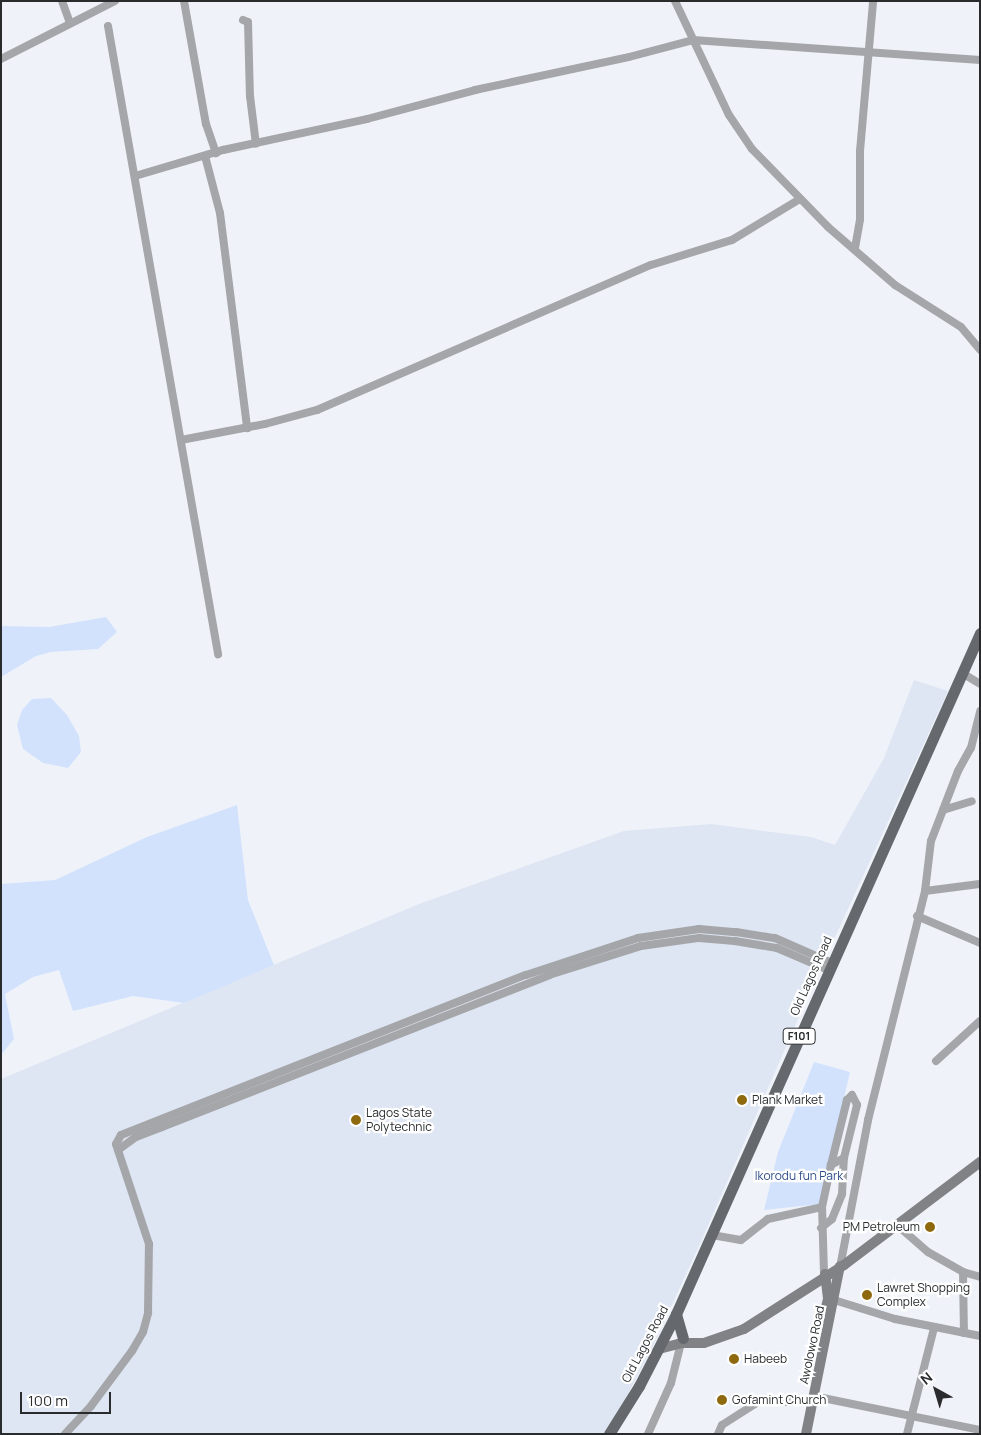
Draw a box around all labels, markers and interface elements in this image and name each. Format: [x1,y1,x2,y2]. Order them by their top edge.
street label: Old Lagos Road [787,934,835,1018]
road number: F101 [782,1028,816,1044]
place label: Plank Market [752,1093,823,1107]
marker: Plank Market [736,1094,748,1106]
place label: Lagos State Polytechnic [366,1106,432,1134]
marker: Lagos State Polytechnic [350,1114,362,1126]
park label: Ikorodu fun Park [755,1169,843,1183]
place label: PM Petroleum [843,1220,920,1234]
marker: PM Petroleum [924,1221,936,1233]
place label: Lawret Shopping Complex [877,1281,970,1309]
marker: Lawret Shopping Complex [861,1289,873,1301]
street label: Old Lagos Road [619,1303,671,1385]
street label: Awolowo Road [797,1304,827,1386]
place label: Habeeb [744,1352,787,1366]
marker: Habeeb [728,1353,740,1365]
north arrow [911,1365,961,1415]
text: N [916,1367,936,1389]
scale bar [22,1382,114,1414]
text: 100 m [28,1390,68,1411]
place label: Gofamint Church [732,1393,826,1407]
marker: Gofamint Church [716,1394,728,1406]

